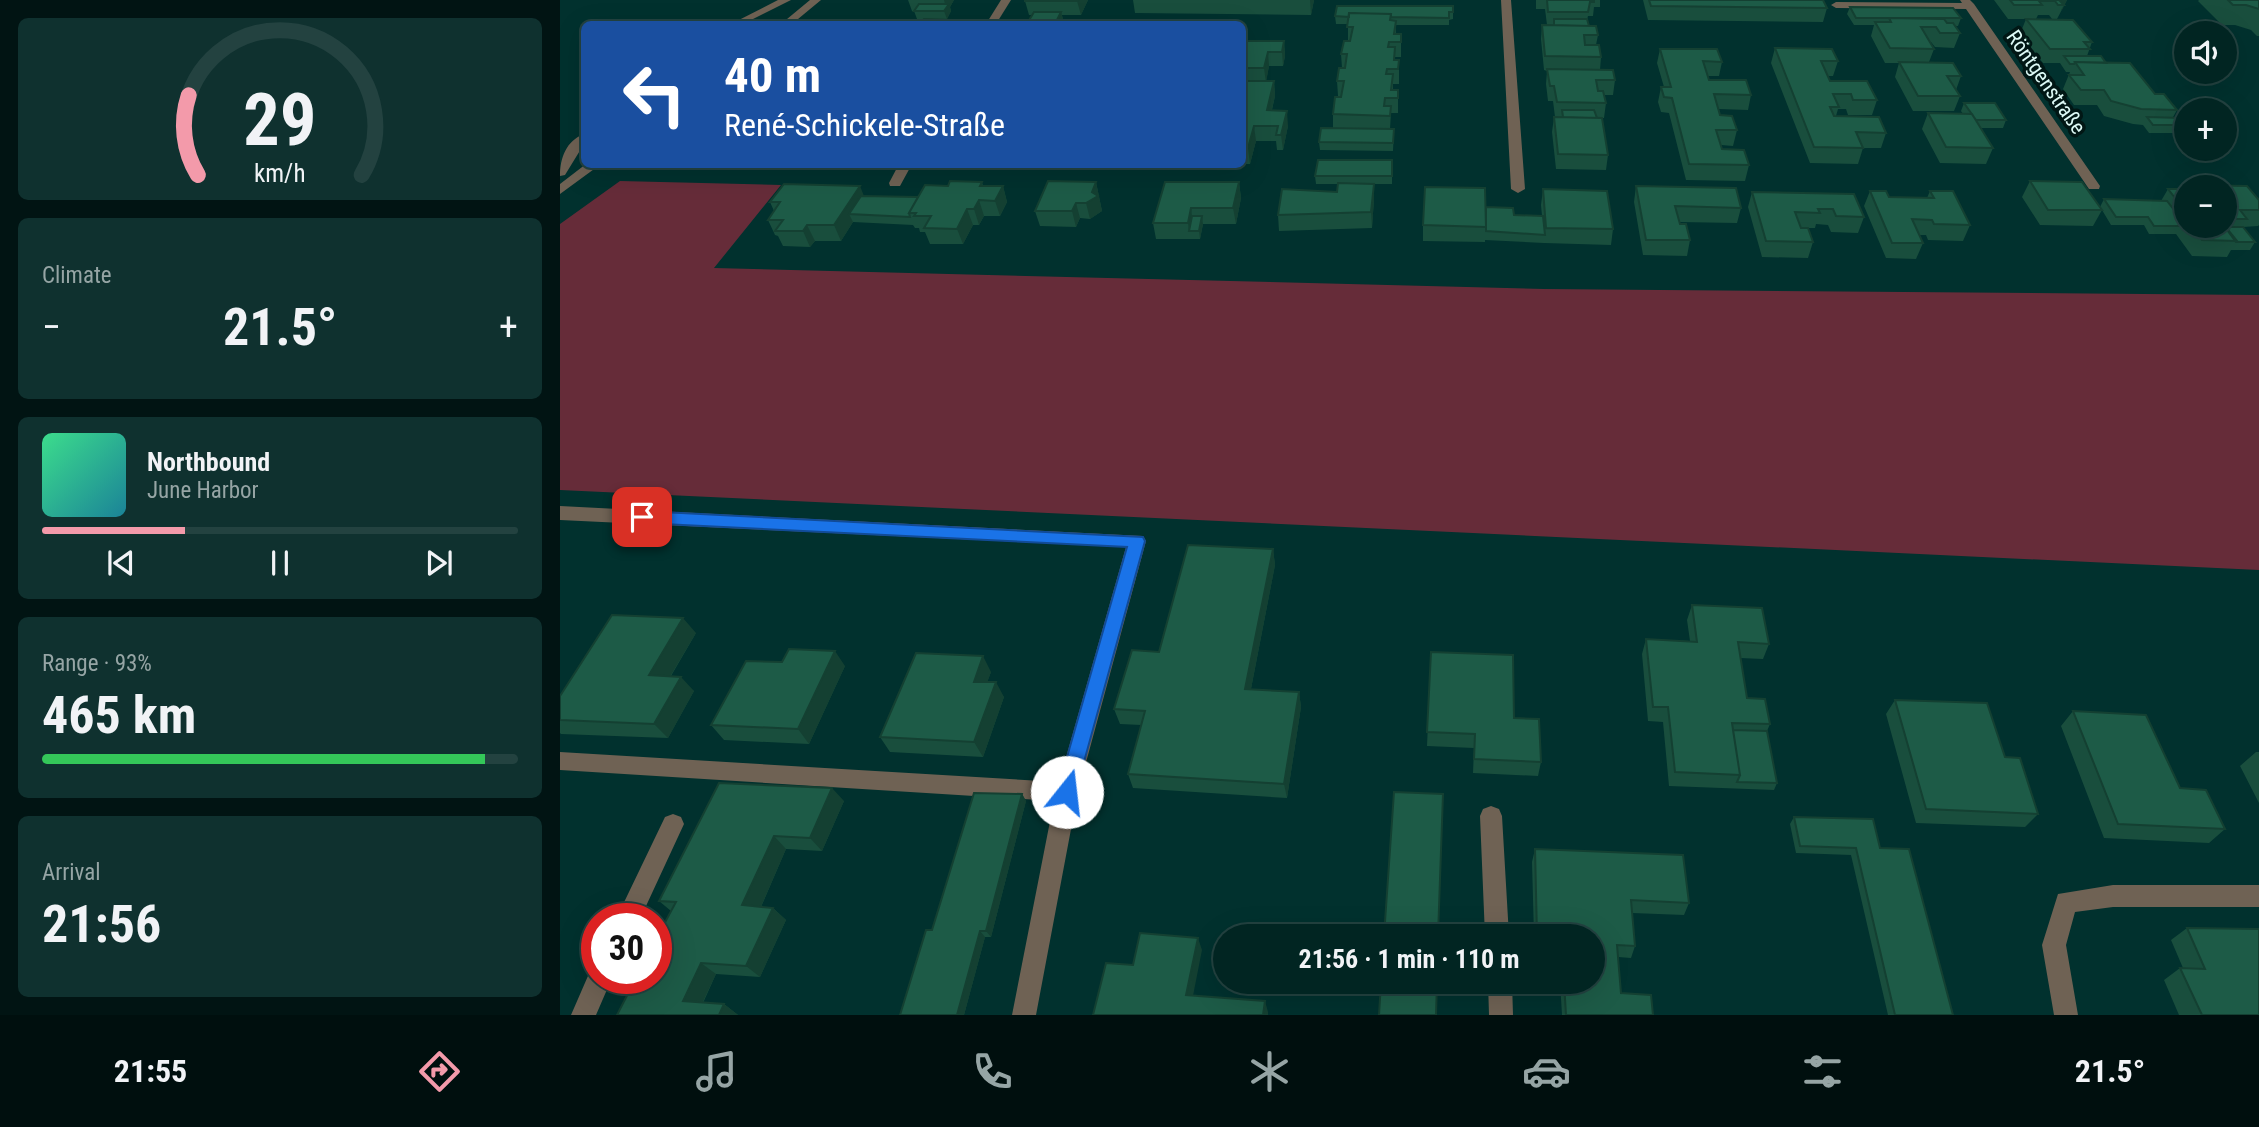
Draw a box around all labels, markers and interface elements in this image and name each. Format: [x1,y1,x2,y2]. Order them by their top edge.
map controls [2174,21,2237,238]
button: sound [2174,21,2237,84]
street label: Röntgenstraße [2001,26,2091,139]
text: 40 m [724,47,821,104]
icon: left [609,49,700,140]
text: 29 [243,77,317,163]
button: + [2174,98,2237,161]
text: René-Schickele-Straße [724,106,1005,144]
text: km/h [254,159,306,188]
button: − [2174,175,2237,238]
text: Climate [42,262,112,289]
text: 21.5° [223,297,337,358]
text: − [42,305,61,349]
text: + [499,305,518,349]
text: Northbound [147,447,270,477]
text: June Harbor [147,477,259,504]
pin [612,487,672,547]
icon: arrive [623,498,661,536]
icon: previous [102,544,140,582]
icon: pause [261,544,299,582]
icon: next [420,544,458,582]
text: Range · 93% [42,650,152,677]
text: 465 km [42,685,196,746]
position arrow [1030,755,1104,829]
text: Arrival [42,859,101,886]
text: 21:56 [42,894,161,955]
speed limit sign: 30 [581,903,672,994]
text: 21:56 · 1 min · 110 m [1299,944,1519,974]
icon: directions [415,1047,464,1096]
icon: music [692,1047,741,1096]
icon: phone [968,1047,1017,1096]
icon: climate [1245,1047,1294,1096]
icon: car [1522,1047,1571,1096]
icon: filters [1798,1047,1847,1096]
text: 21:55 [114,1052,187,1090]
text: 21.5° [2075,1052,2145,1090]

